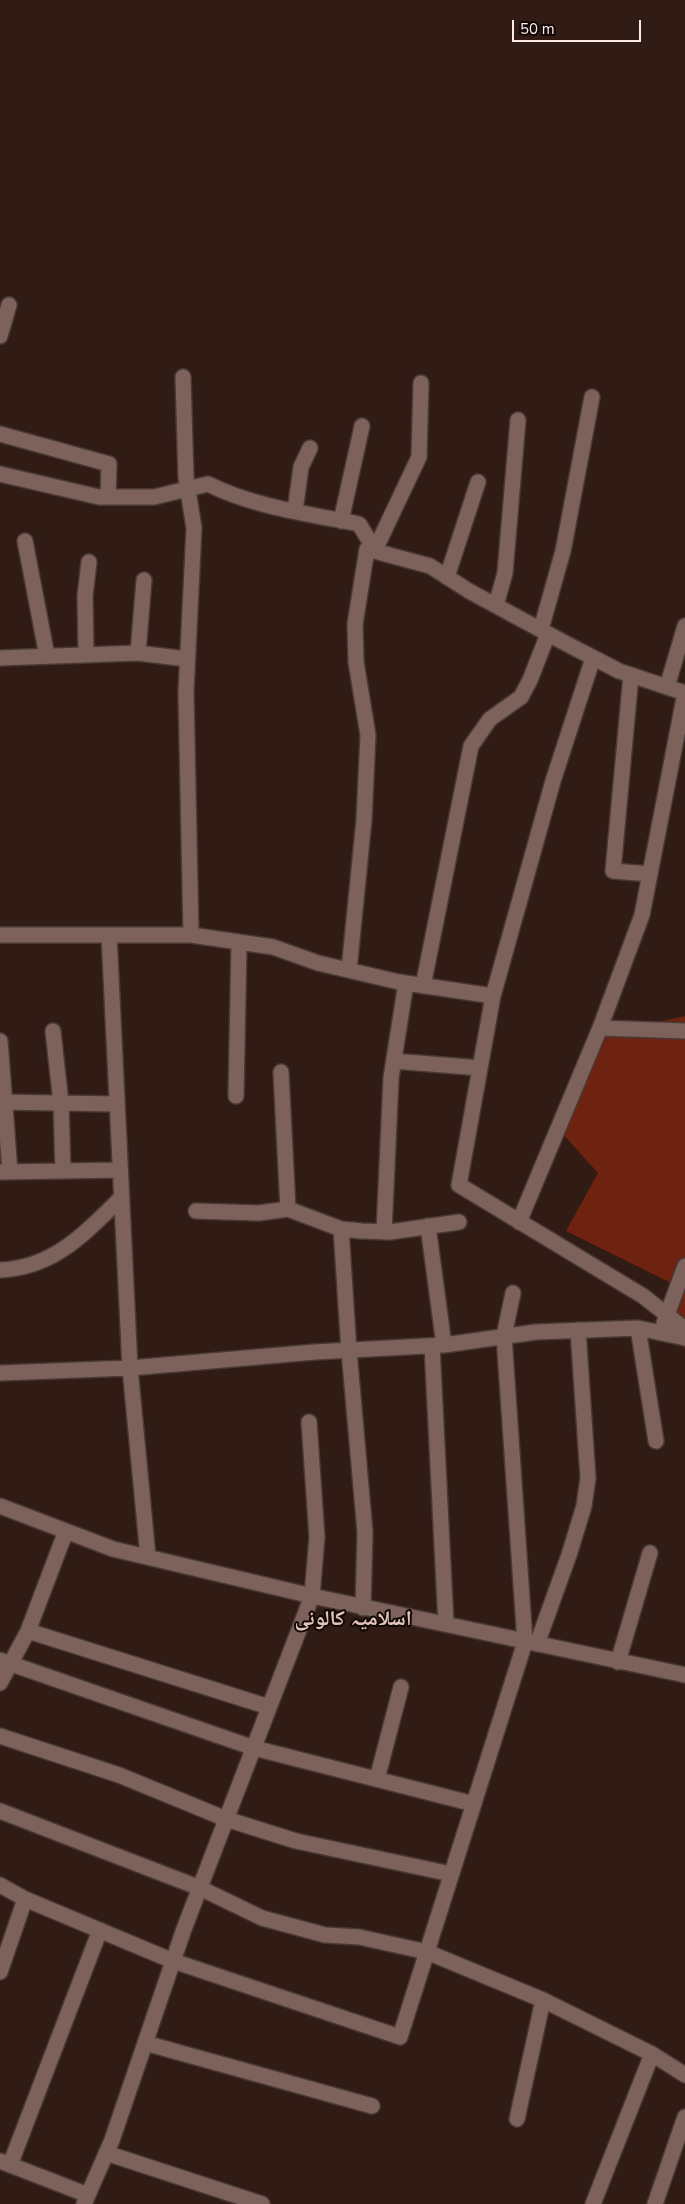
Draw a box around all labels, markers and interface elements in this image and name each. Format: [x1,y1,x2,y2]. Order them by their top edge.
scale bar [515,10,644,42]
text: 50 m [520,19,555,39]
district label: اسلامیہ کالونی [294,1607,412,1633]

